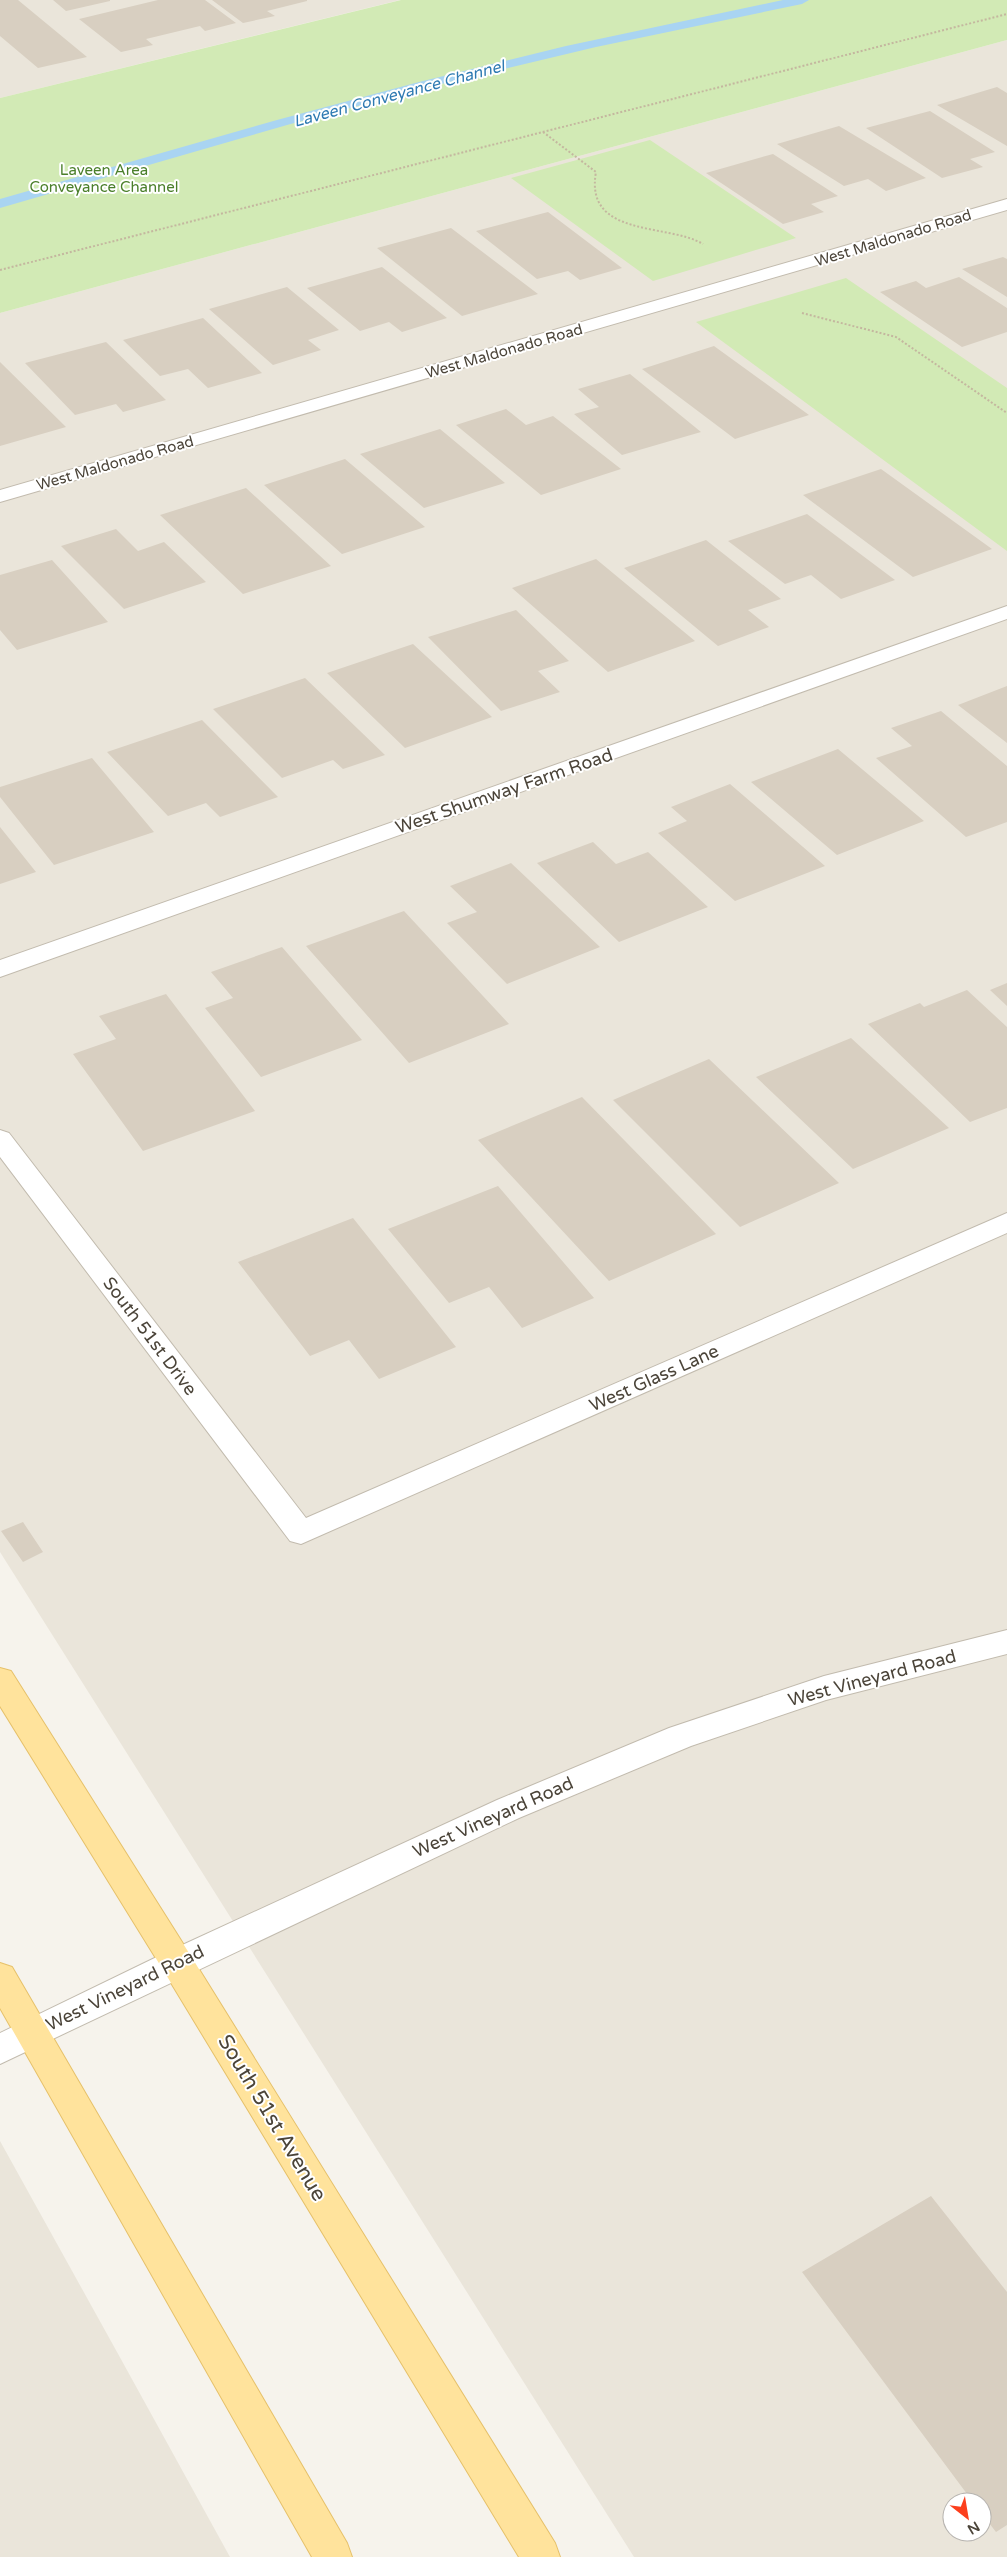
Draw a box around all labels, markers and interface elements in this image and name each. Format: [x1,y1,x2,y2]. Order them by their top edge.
water label: Laveen Conveyance Channel [291,56,508,132]
park label: Laveen Area Conveyance Channel [30,161,178,196]
street label: West Maldonado Road [813,206,973,270]
street label: West Maldonado Road [423,320,585,382]
street label: West Maldonado Road [34,432,196,494]
street label: West Shumway Farm Road [392,743,616,839]
street label: South 51st Drive [98,1272,202,1400]
street label: West Glass Lane [586,1340,722,1416]
street label: West Vineyard Road [786,1645,958,1711]
street label: West Vineyard Road [409,1772,577,1862]
street label: West Vineyard Road [42,1940,208,2036]
street label: South 51st Avenue [212,2030,332,2206]
north arrow [942,2492,992,2542]
text: N [964,2518,983,2538]

